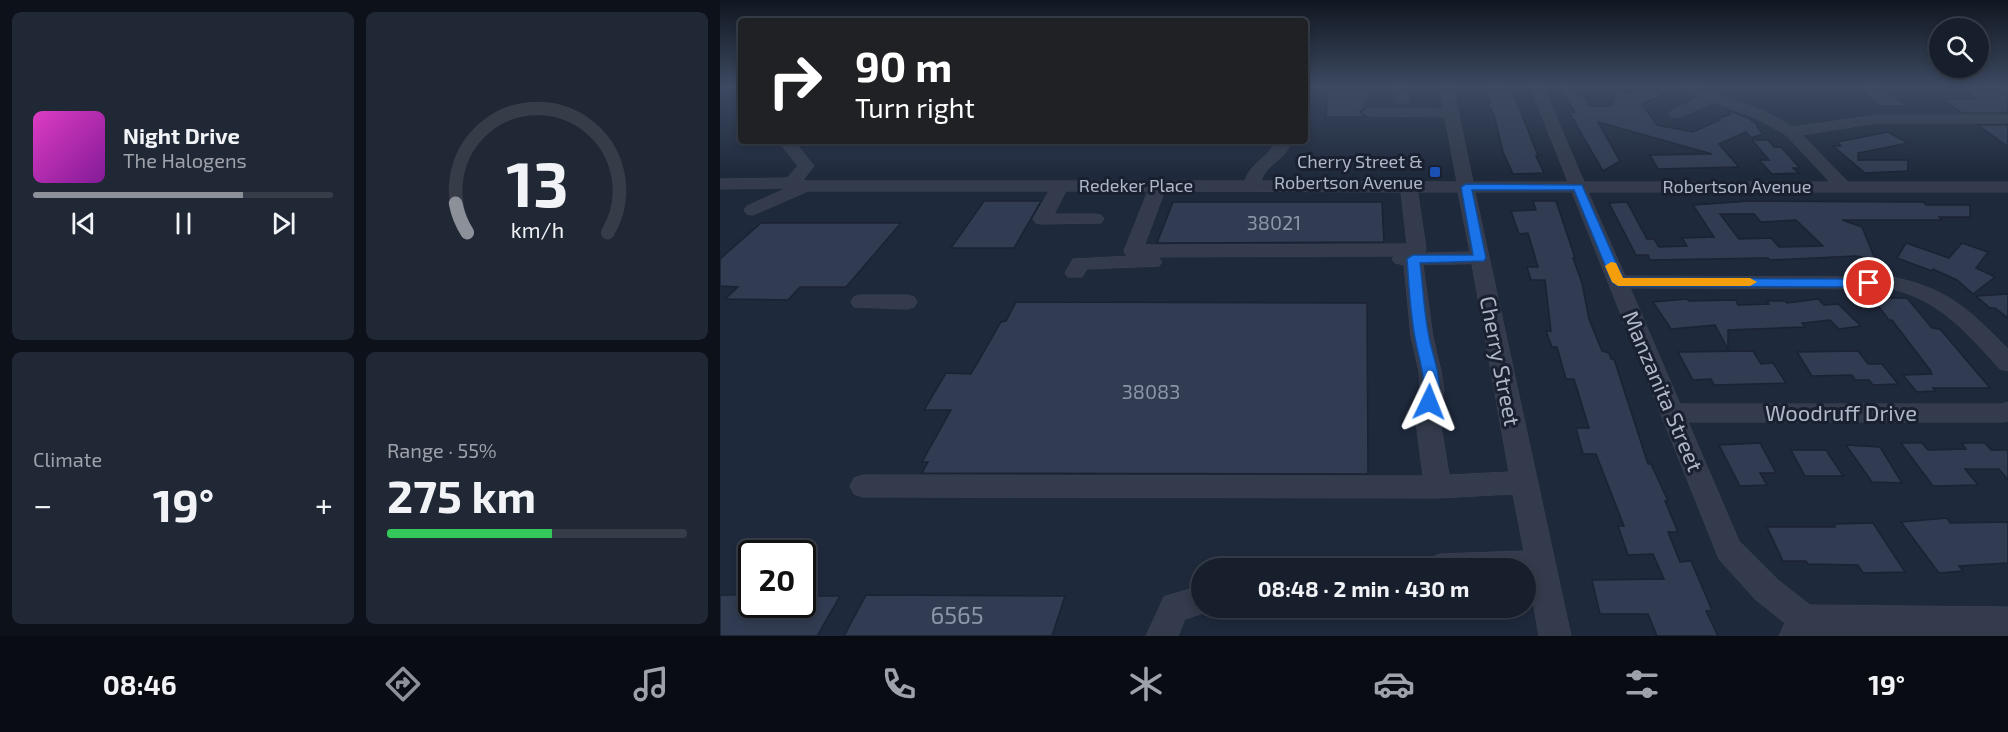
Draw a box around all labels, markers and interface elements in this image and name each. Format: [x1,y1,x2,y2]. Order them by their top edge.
map controls [1929,18,1989,78]
button: search [1929,18,1989,78]
text: 90 m [855,40,952,90]
icon: right [756,42,834,120]
text: Turn right [855,91,975,123]
text: Night Drive [123,122,240,148]
text: 13 [506,145,568,220]
text: The Halogens [123,148,247,172]
place label: Cherry Street & Robertson Avenue [1274,150,1423,193]
marker: Cherry Street & Robertson Avenue [1428,165,1442,179]
street label: Redeker Place [1079,174,1193,196]
street label: Robertson Avenue [1663,175,1812,197]
icon: previous [67,207,100,240]
icon: pause [167,207,200,240]
icon: next [267,207,300,240]
house number: 38021 [1247,210,1301,234]
text: km/h [510,217,564,242]
pin [1843,257,1894,308]
icon: arrive [1852,266,1885,299]
street label: Cherry Street [1476,294,1526,428]
street label: Manzanita Street [1618,306,1710,475]
position arrow [1397,370,1461,434]
house number: 38083 [1122,379,1180,403]
street label: Woodruff Drive [1765,399,1917,425]
text: Range · 55% [387,438,497,462]
text: Climate [33,447,102,471]
text: 275 km [387,468,536,522]
text: 19° [153,477,214,531]
text: − [33,484,52,524]
text: + [315,484,333,524]
speed limit sign: 20 [738,540,816,618]
text: 08:48 · 2 min · 430 m [1258,575,1469,601]
house number: 6565 [930,600,984,629]
icon: directions [382,663,424,705]
icon: music [630,663,672,705]
icon: phone [878,663,920,705]
icon: climate [1125,663,1167,705]
icon: car [1373,663,1415,705]
icon: filters [1621,663,1663,705]
text: 08:46 [103,668,177,700]
text: 19° [1868,668,1905,700]

